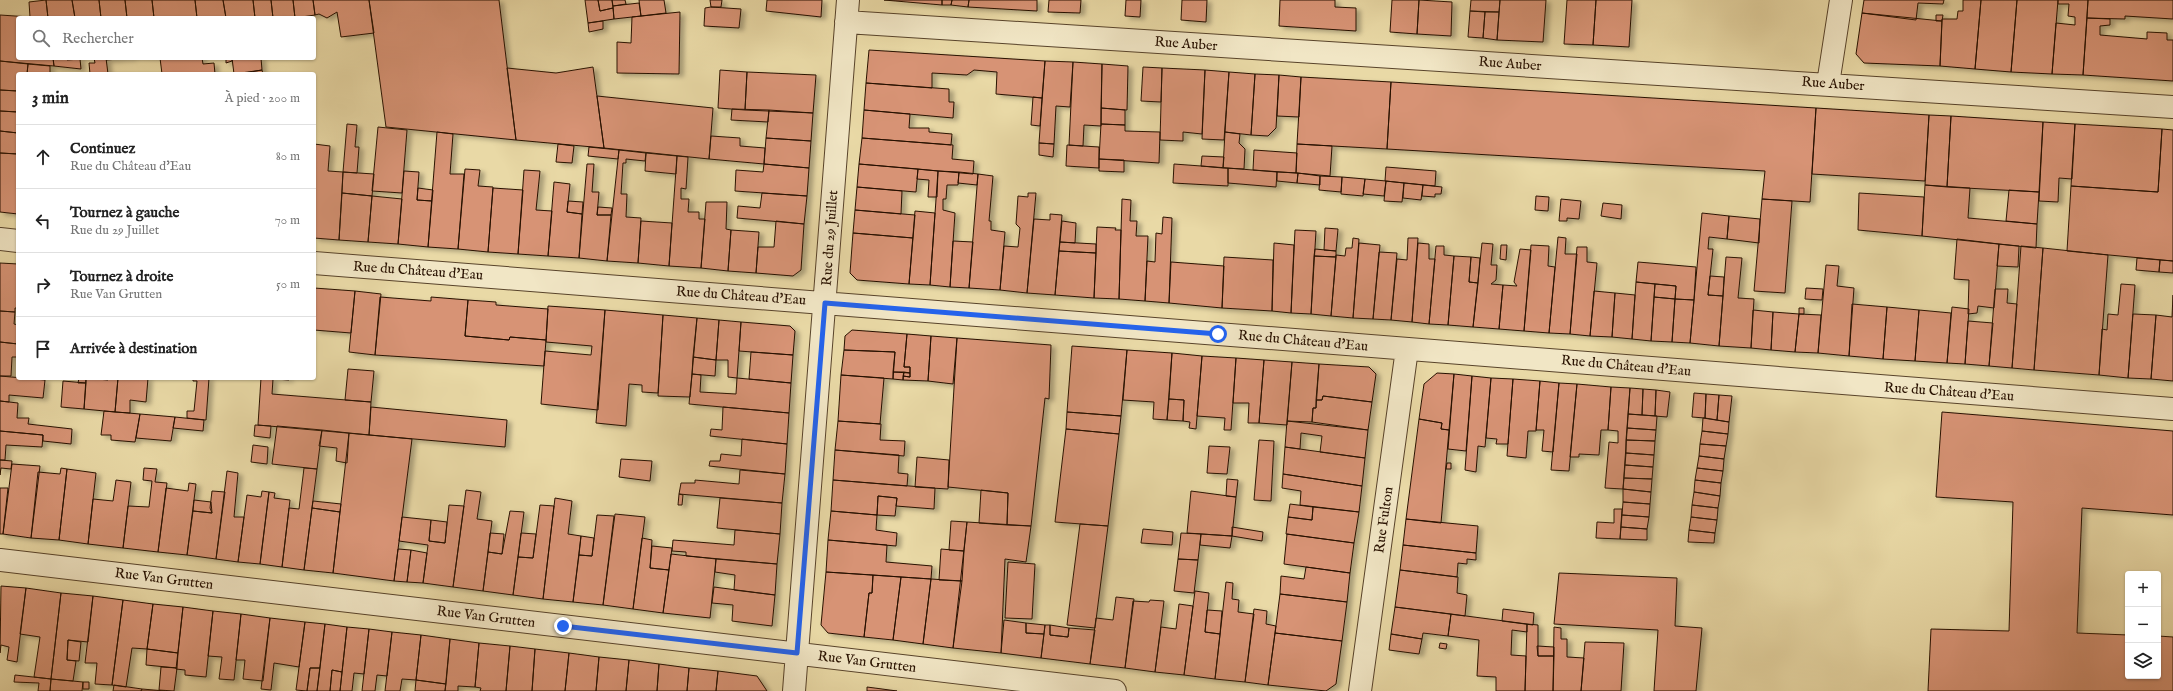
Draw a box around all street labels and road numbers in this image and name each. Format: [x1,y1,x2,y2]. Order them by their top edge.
street label: Rue Auber [1154,33,1218,55]
street label: Rue Auber [1478,53,1542,75]
street label: Rue Auber [1801,73,1865,95]
street label: Rue du 29 Juillet [818,189,842,287]
street label: Rue du Château d'Eau [352,257,484,285]
street label: Rue du Château d'Eau [675,282,807,310]
street label: Rue du Château d'Eau [1237,326,1369,356]
street label: Rue du Château d'Eau [1560,351,1692,381]
street label: Rue du Château d'Eau [1883,378,2015,406]
street label: Rue Fulton [1370,485,1398,554]
street label: Rue Van Grutten [114,564,215,594]
street label: Rue Van Grutten [436,602,537,632]
street label: Rue Van Grutten [817,647,918,677]

